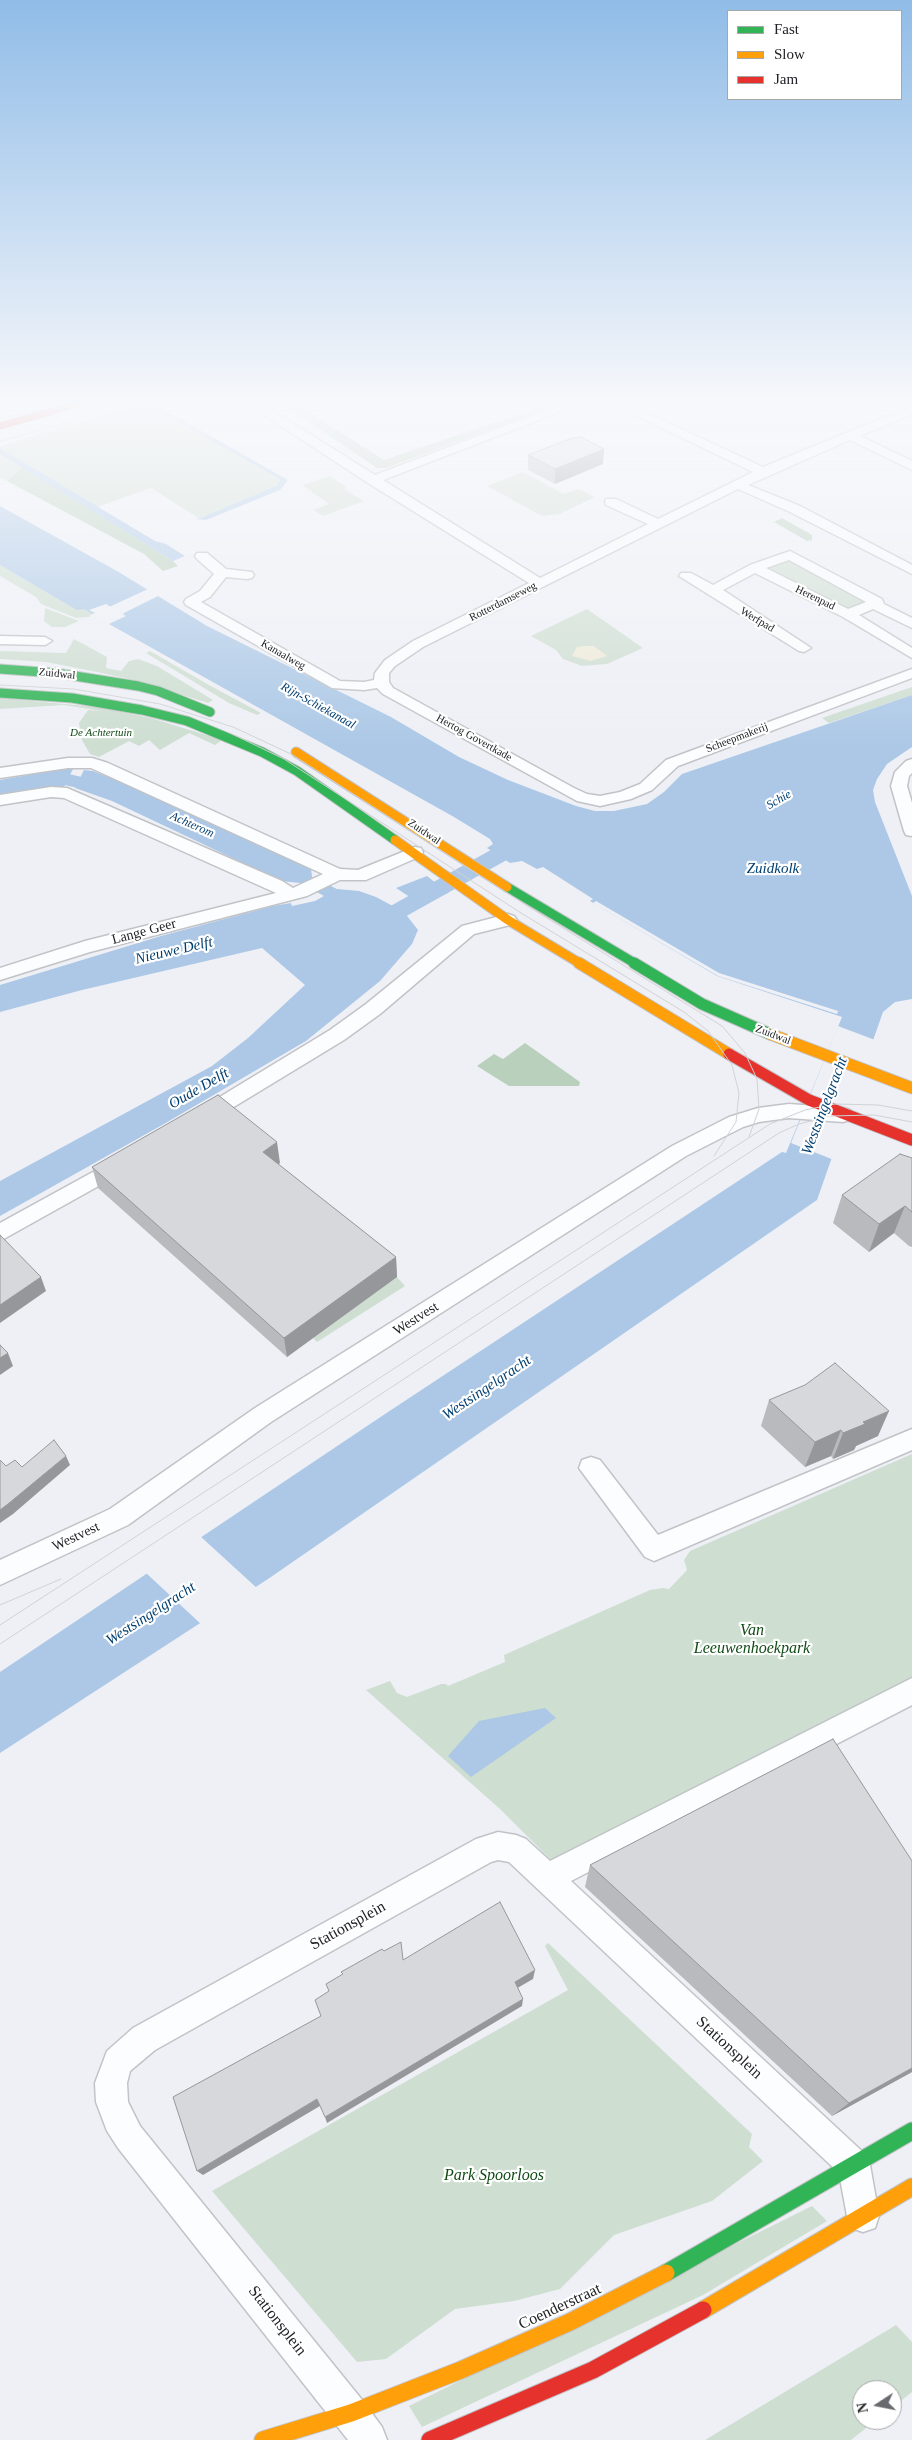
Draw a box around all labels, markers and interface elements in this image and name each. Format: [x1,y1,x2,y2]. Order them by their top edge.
legend [727,10,902,100]
text: Fast [774,21,799,37]
text: Slow [774,46,805,62]
text: Jam [774,71,798,87]
street label: Rotterdamseweg [467,579,539,625]
street label: Herenpad [793,583,837,613]
street label: Werfpad [737,605,777,635]
street label: Kanaalweg [258,637,308,673]
street label: Zuidwal [38,666,76,682]
water label: Rijn-Schiekanaal [278,680,358,732]
street label: Hertog Govertkade [434,712,514,764]
street label: Scheepmakerij [704,720,770,756]
park label: De Achtertuin [70,726,132,740]
water label: Schie [764,787,794,813]
water label: Achterom [168,809,216,841]
street label: Zuidwal [405,816,443,848]
water label: Zuidkolk [747,860,799,878]
street label: Lange Geer [110,915,178,949]
water label: Nieuwe Delft [134,933,214,969]
street label: Zuidwal [754,1022,792,1048]
water label: Westsingelgracht [798,1055,852,1157]
water label: Oude Delft [166,1065,232,1113]
street label: Westvest [390,1299,442,1339]
water label: Westsingelgracht [439,1352,535,1424]
street label: Westvest [50,1519,102,1555]
water label: Westsingelgracht [103,1578,199,1650]
park label: Van Leeuwenhoekpark [694,1621,810,1659]
street label: Stationsplein [307,1897,389,1955]
street label: Stationsplein [692,2012,766,2084]
park label: Park Spoorloos [444,2166,544,2186]
street label: Coenderstraat [516,2280,604,2334]
street label: Stationsplein [244,2282,310,2360]
north arrow [852,2380,902,2430]
text: N [854,2401,871,2414]

